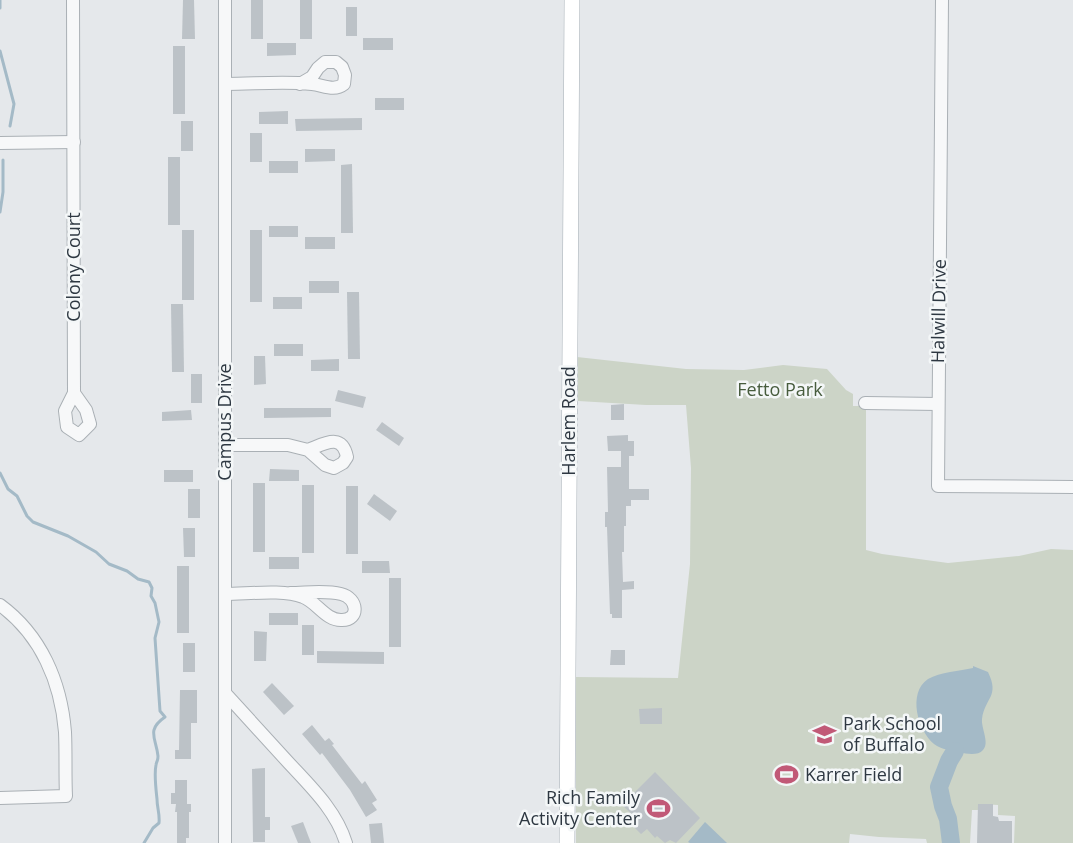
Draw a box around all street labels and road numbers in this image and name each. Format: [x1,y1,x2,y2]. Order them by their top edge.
street label: Colony Court [61,212,85,322]
street label: Halwill Drive [925,259,951,363]
street label: Campus Drive [212,363,236,481]
street label: Harlem Road [556,366,580,476]

